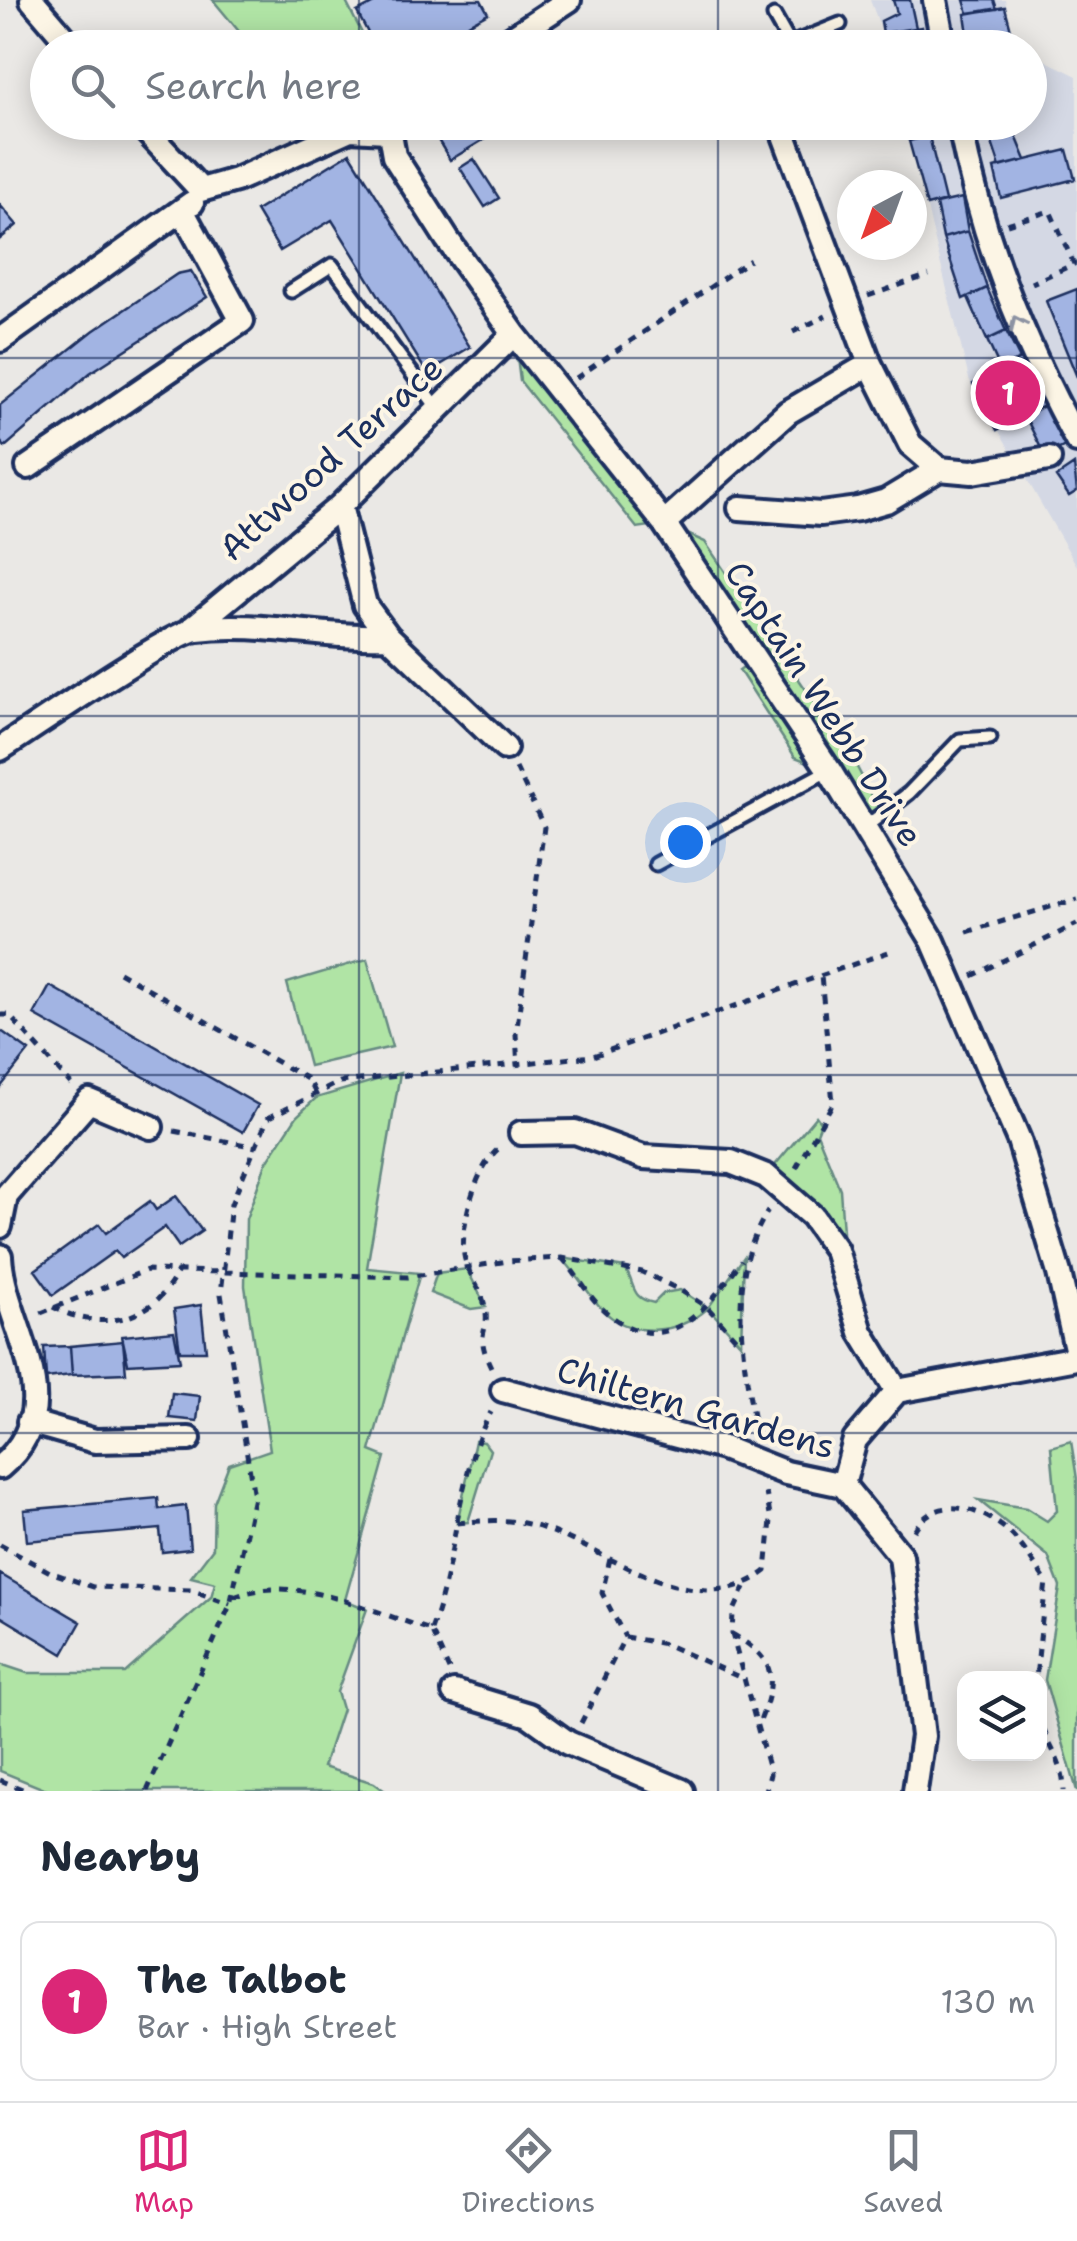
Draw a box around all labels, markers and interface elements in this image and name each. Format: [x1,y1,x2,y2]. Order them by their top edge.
search box [30,30,1047,140]
icon: search [65,58,120,113]
text: Search here [145,60,362,111]
north arrow [837,170,927,260]
one-way arrow [1009,315,1029,333]
street label: Attwood Terrace [209,344,453,571]
pin: 1 [976,356,1040,430]
street label: Captain Webb Drive [714,552,935,856]
your location [660,817,711,868]
street label: Chiltern Gardens [552,1345,841,1470]
map controls [957,1671,1047,1761]
button: layers [957,1671,1047,1761]
text: Nearby [40,1828,200,1884]
text: The Talbot [137,1954,346,2005]
text: 1 [67,1980,82,2023]
text: 130 m [940,1980,1035,2023]
text: Bar · High Street [137,2005,397,2048]
tab: Map [134,2123,194,2221]
tab: Directions [462,2123,595,2221]
tab: Saved [863,2123,943,2221]

